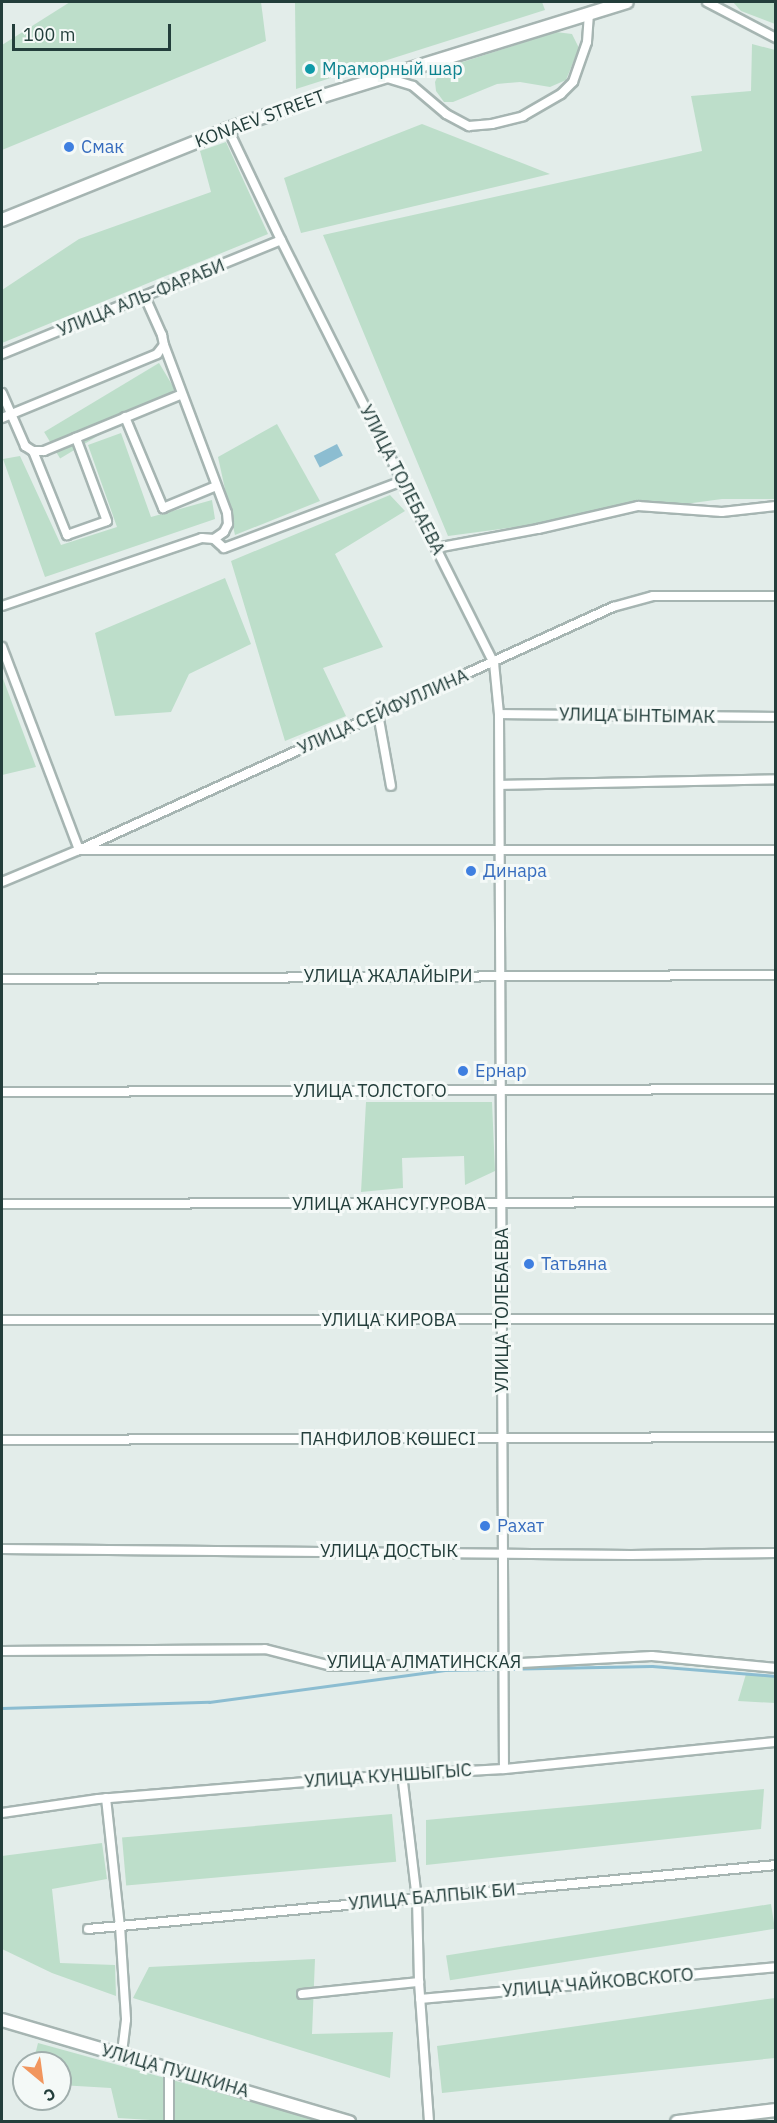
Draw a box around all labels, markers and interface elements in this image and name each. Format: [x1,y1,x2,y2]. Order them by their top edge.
scale bar [15,12,174,50]
text: 100 m [23,23,75,46]
place label: Мраморный шар [322,58,463,80]
marker: Мраморный шар [303,62,317,76]
street label: KONAEV STREET [192,85,328,153]
place label: Смак [81,136,124,158]
marker: Смак [62,140,76,154]
street label: УЛИЦА АЛЬ-ФАРАБИ [54,255,228,341]
street label: УЛИЦА ТОЛЕБАЕВА [355,401,449,559]
street label: УЛИЦА СЕЙФУЛЛИНА [294,665,472,759]
street label: УЛИЦА ЫНТЫМАК [559,704,715,728]
place label: Динара [483,860,547,882]
marker: Динара [464,864,478,878]
street label: УЛИЦА ЖАЛАЙЫРИ [303,965,473,987]
place label: Ернар [475,1060,527,1082]
marker: Ернар [456,1064,470,1078]
street label: УЛИЦА ТОЛСТОГО [293,1080,447,1102]
street label: УЛИЦА ЖАНСУГУРОВА [292,1193,486,1215]
street label: УЛИЦА ТОЛЕБАЕВА [491,1227,513,1393]
place label: Татьяна [541,1253,607,1275]
marker: Татьяна [522,1257,536,1271]
street label: УЛИЦА КИРОВА [321,1309,457,1331]
street label: ПАНФИЛОВ КӨШЕСІ [300,1428,476,1450]
place label: Рахат [497,1515,544,1537]
marker: Рахат [478,1519,492,1533]
street label: УЛИЦА ДОСТЫК [320,1540,458,1562]
street label: УЛИЦА АЛМАТИНСКАЯ [327,1651,521,1673]
street label: УЛИЦА КУНШЫГЫС [303,1759,473,1793]
street label: УЛИЦА БАЛПЫК БИ [348,1879,516,1915]
street label: УЛИЦА ЧАЙКОВСКОГО [501,1964,695,2002]
street label: УЛИЦА ПУШКИНА [98,2040,252,2102]
north arrow [12,2051,72,2111]
text: С [40,2084,59,2106]

